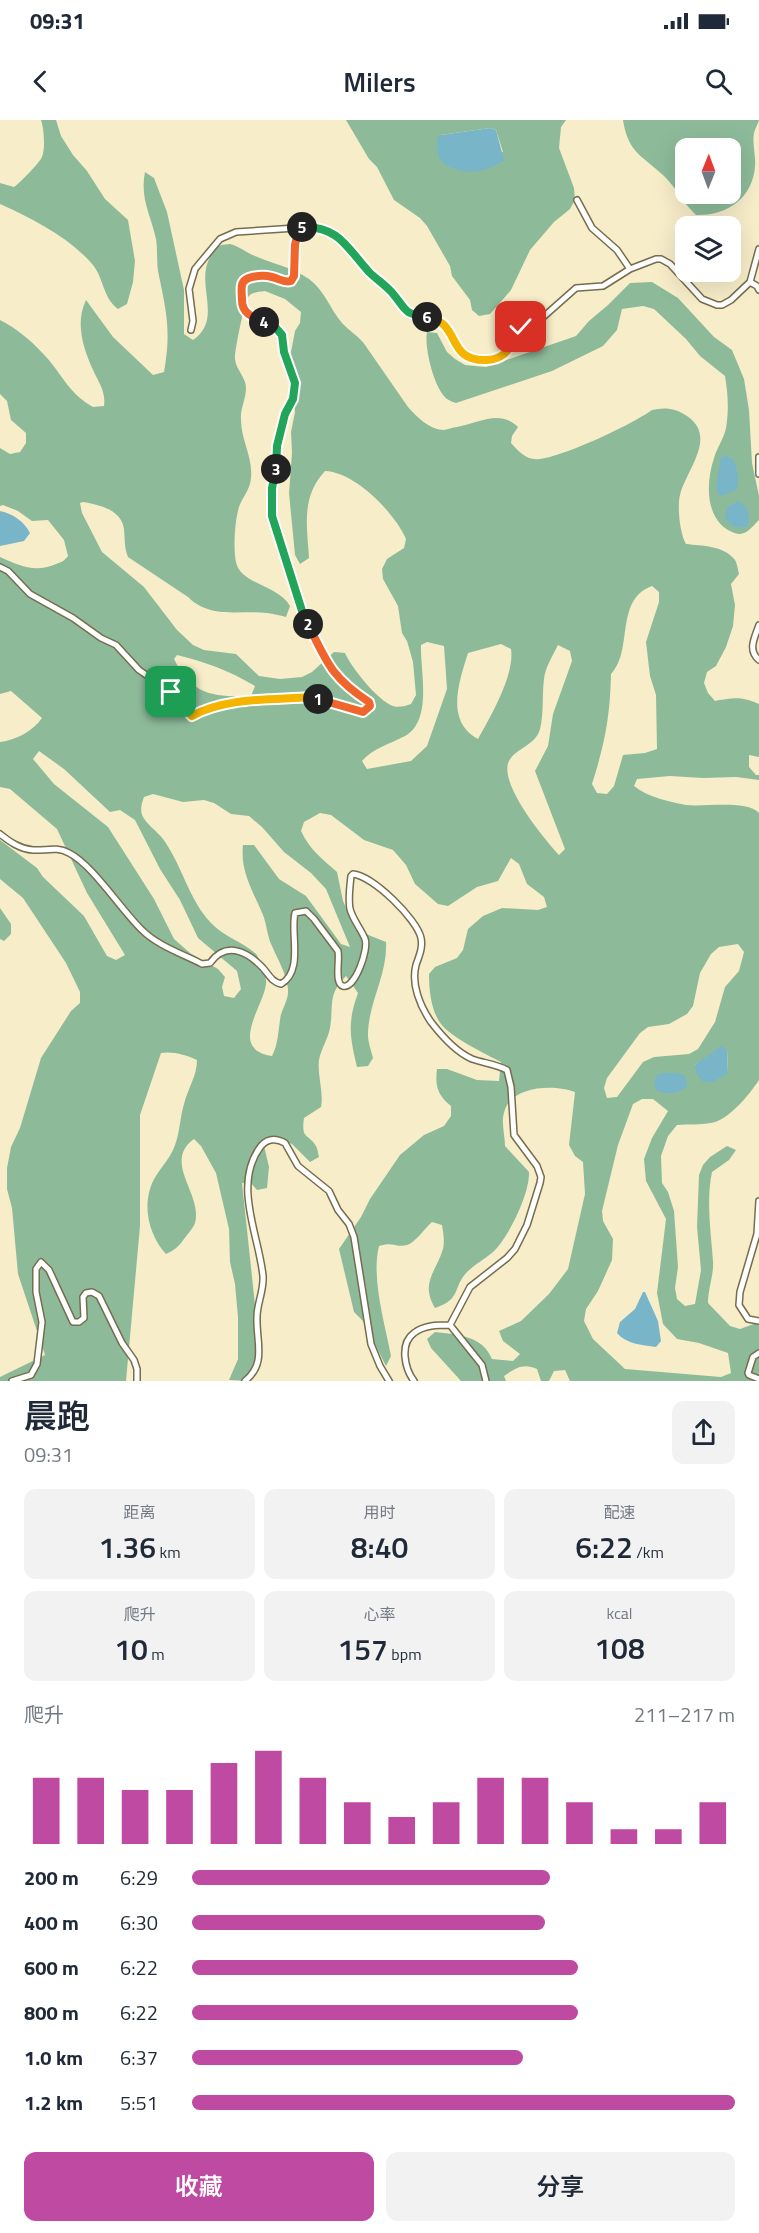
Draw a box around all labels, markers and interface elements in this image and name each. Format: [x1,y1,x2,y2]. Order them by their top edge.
text: 09:31 [30,4,85,38]
text: Milers [343,61,416,102]
icon: back [24,65,57,98]
icon: search [702,65,735,98]
north arrow [675,138,741,204]
map controls [675,138,741,282]
pin: 5 [287,212,317,242]
text: 5 [298,215,306,239]
button: layers [675,216,741,282]
pin [495,301,546,352]
pin: 6 [412,302,442,332]
text: 6 [423,305,431,329]
pin: 4 [249,307,279,337]
text: 4 [260,310,268,334]
icon: check [504,310,537,343]
pin: 3 [261,454,291,484]
text: 3 [272,457,280,481]
pin: 2 [293,609,323,639]
text: 2 [304,612,312,636]
pin [145,666,196,717]
icon: arrive [154,675,187,708]
pin: 1 [303,684,333,714]
text: 1 [314,687,322,711]
text: 晨跑 [24,1391,90,1441]
button: share [672,1401,735,1464]
text: 09:31 [24,1439,73,1470]
text: 距离 [123,1500,156,1524]
text: 用时 [363,1500,396,1524]
text: 配速 [603,1500,636,1524]
text: 1.36 [98,1524,156,1570]
text: 8:40 [351,1524,408,1570]
text: 6:22 [575,1524,633,1570]
text: km [156,1540,181,1564]
text: /km [633,1540,664,1564]
text: kcal [606,1601,633,1625]
text: 爬升 [123,1602,156,1626]
text: 心率 [363,1602,396,1626]
text: 108 [594,1625,645,1671]
text: 10 [114,1626,148,1672]
text: 157 [337,1626,388,1672]
text: m [148,1642,165,1666]
text: bpm [388,1642,422,1666]
text: 爬升 [24,1699,64,1730]
text: 211–217 m [634,1699,735,1730]
text: 200 m [24,1862,79,1893]
text: 6:29 [120,1862,158,1893]
text: 400 m [24,1907,79,1938]
text: 6:30 [120,1907,158,1938]
text: 600 m [24,1952,79,1983]
text: 6:22 [120,1952,158,1983]
text: 800 m [24,1997,79,2028]
text: 6:22 [120,1997,158,2028]
text: 1.0 km [24,2042,83,2073]
text: 6:37 [120,2042,158,2073]
text: 1.2 km [24,2087,83,2118]
text: 5:51 [120,2087,158,2118]
button: 收藏 [24,2152,374,2221]
button: 分享 [386,2152,735,2221]

